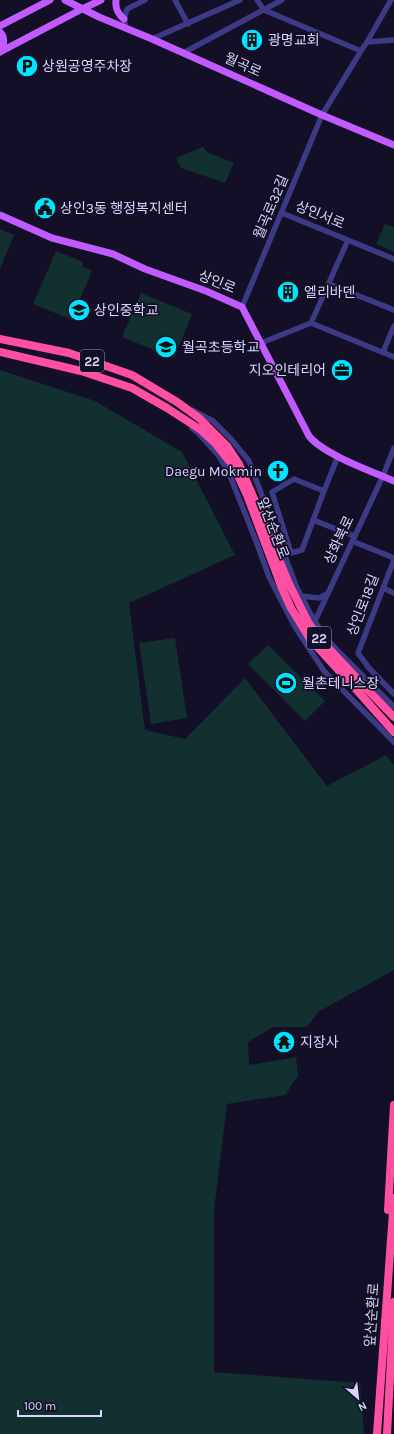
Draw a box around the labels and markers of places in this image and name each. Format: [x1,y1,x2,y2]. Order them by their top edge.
building icon: 광명교회 [239,27,265,53]
place label: 광명교회 [268,32,320,49]
parking icon: 상원공영주차장 [14,53,40,79]
place label: 상원공영주차장 [42,58,132,75]
public building icon: 상인3동 행정복지센터 [32,195,58,221]
place label: 상인3동 행정복지센터 [60,200,188,217]
building icon: 엘리바덴 [275,279,301,305]
place label: 엘리바덴 [304,284,356,301]
school or university icon: 상인중학교 [66,297,92,323]
place label: 상인중학교 [94,302,159,319]
school or university icon: 월곡초등학교 [153,334,179,360]
place label: 월곡초등학교 [182,339,259,356]
office icon: 지오인테리어 [329,357,355,383]
place label: 지오인테리어 [249,362,326,379]
church icon: Daegu Mokmin [265,458,291,484]
place label: Daegu Mokmin [165,463,262,480]
sports icon: 월촌테니스장 [273,670,299,696]
place label: 월촌테니스장 [302,675,379,692]
temple icon: 지장사 [271,1029,297,1055]
place label: 지장사 [300,1034,339,1051]

